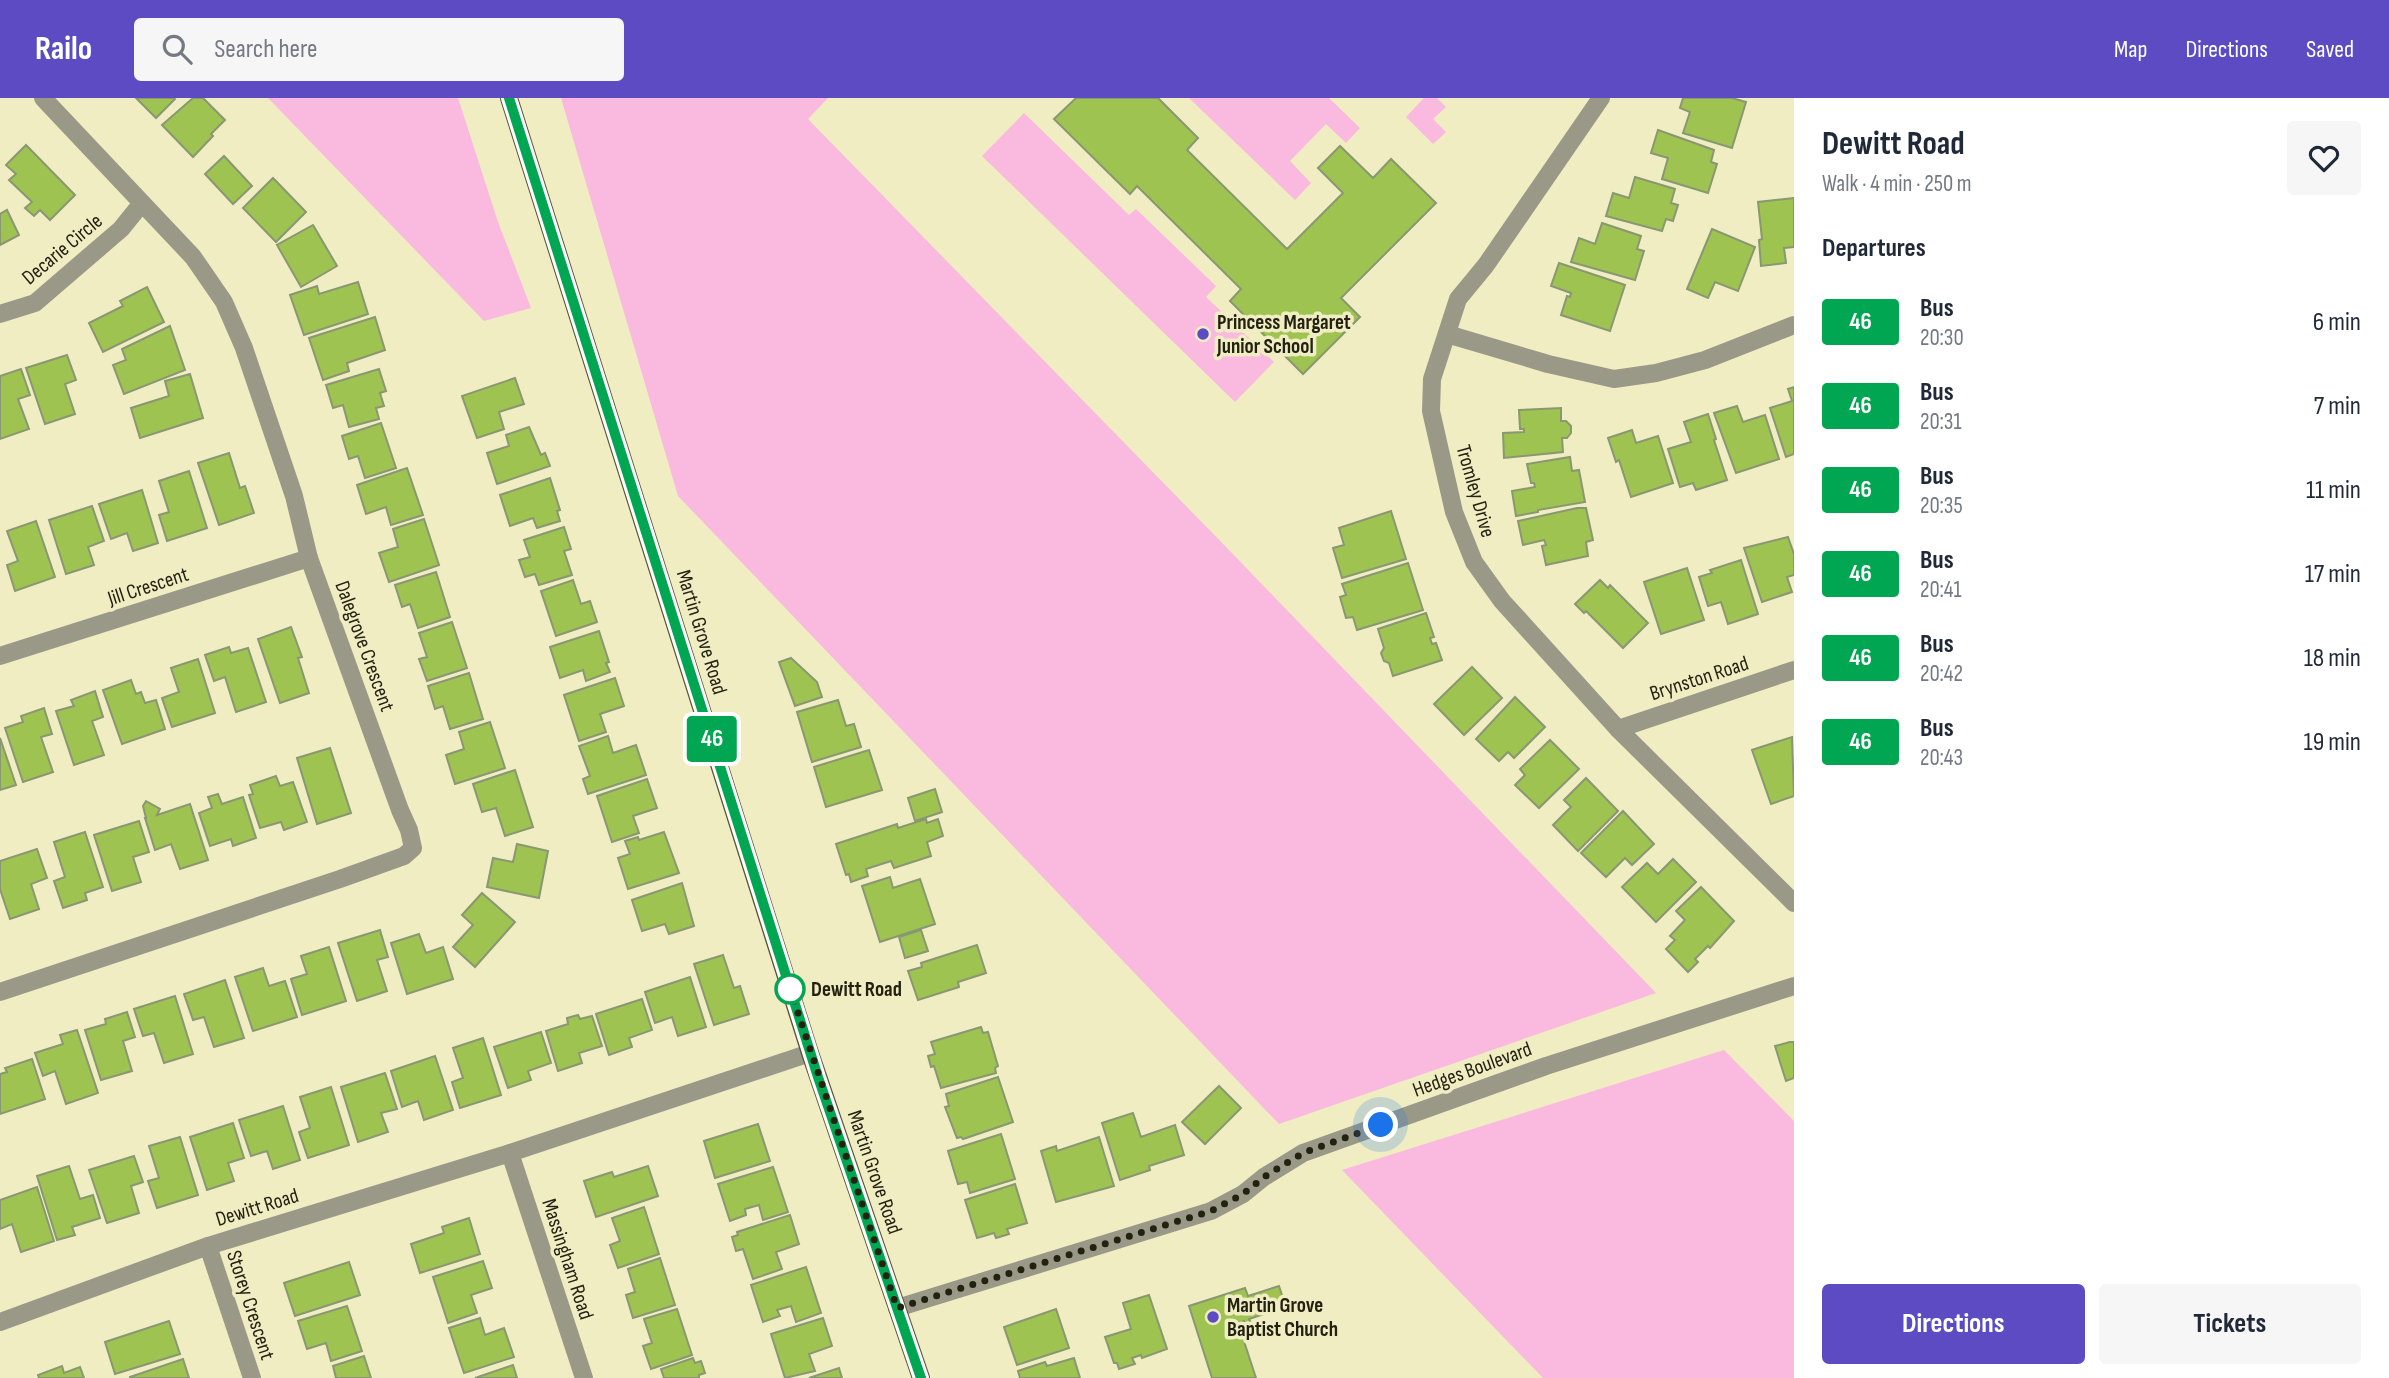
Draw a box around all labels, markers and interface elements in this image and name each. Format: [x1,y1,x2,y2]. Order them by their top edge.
search box [134,18,624,81]
text: Railo [35,29,92,69]
icon: search [158,30,196,68]
text: Search here [214,34,318,65]
text: Map [2114,35,2147,64]
text: Directions [2185,35,2268,64]
text: Saved [2306,35,2354,64]
button: heart [2287,121,2361,195]
text: Dewitt Road [1822,124,1965,164]
text: Walk · 4 min · 250 m [1822,170,1972,198]
street label: Decarie Circle [17,209,108,290]
text: Departures [1822,233,1926,264]
text: Bus [1920,293,1954,324]
text: 46 [1849,307,1872,336]
text: 6 min [2313,307,2361,338]
place label: Princess Margaret Junior School [1216,310,1351,359]
text: 20:30 [1920,324,1964,352]
marker: Princess Margaret Junior School [1195,326,1211,342]
text: Bus [1920,377,1954,408]
text: 46 [1849,391,1872,420]
text: 7 min [2314,391,2361,422]
text: 20:31 [1920,408,1962,436]
street label: Tromley Drive [1450,442,1501,540]
text: Bus [1920,461,1954,492]
text: 46 [1849,475,1872,504]
text: 11 min [2306,475,2361,506]
text: 20:35 [1920,492,1963,520]
text: Bus [1920,545,1954,576]
text: 46 [1849,559,1872,588]
text: 17 min [2305,559,2361,590]
street label: Jill Crescent [104,562,192,612]
street label: Martin Grove Road [671,567,732,697]
text: 20:41 [1920,576,1962,604]
street label: Dalegrove Crescent [329,578,400,715]
text: Bus [1920,629,1954,660]
text: 46 [1849,643,1872,672]
text: 18 min [2304,643,2361,674]
street label: Brynston Road [1647,651,1752,706]
text: 20:42 [1920,660,1963,688]
text: Bus [1920,713,1954,744]
line badge: 46 [680,716,744,762]
text: 46 [701,724,723,753]
text: 46 [1849,727,1872,756]
text: 19 min [2304,727,2361,758]
text: 20:43 [1920,744,1963,772]
marker: Dewitt Road [775,974,805,1004]
place label: Dewitt Road [811,977,902,1002]
street label: Hedges Boulevard [1409,1036,1535,1103]
street label: Martin Grove Road [842,1107,907,1237]
your location [1363,1107,1398,1142]
street label: Dewitt Road [213,1183,302,1232]
street label: Massingham Road [536,1196,599,1323]
street label: Storey Crescent [221,1247,280,1363]
button: Directions [1822,1284,2085,1364]
button: Tickets [2099,1284,2361,1364]
place label: Martin Grove Baptist Church [1227,1293,1338,1342]
marker: Martin Grove Baptist Church [1205,1309,1221,1325]

